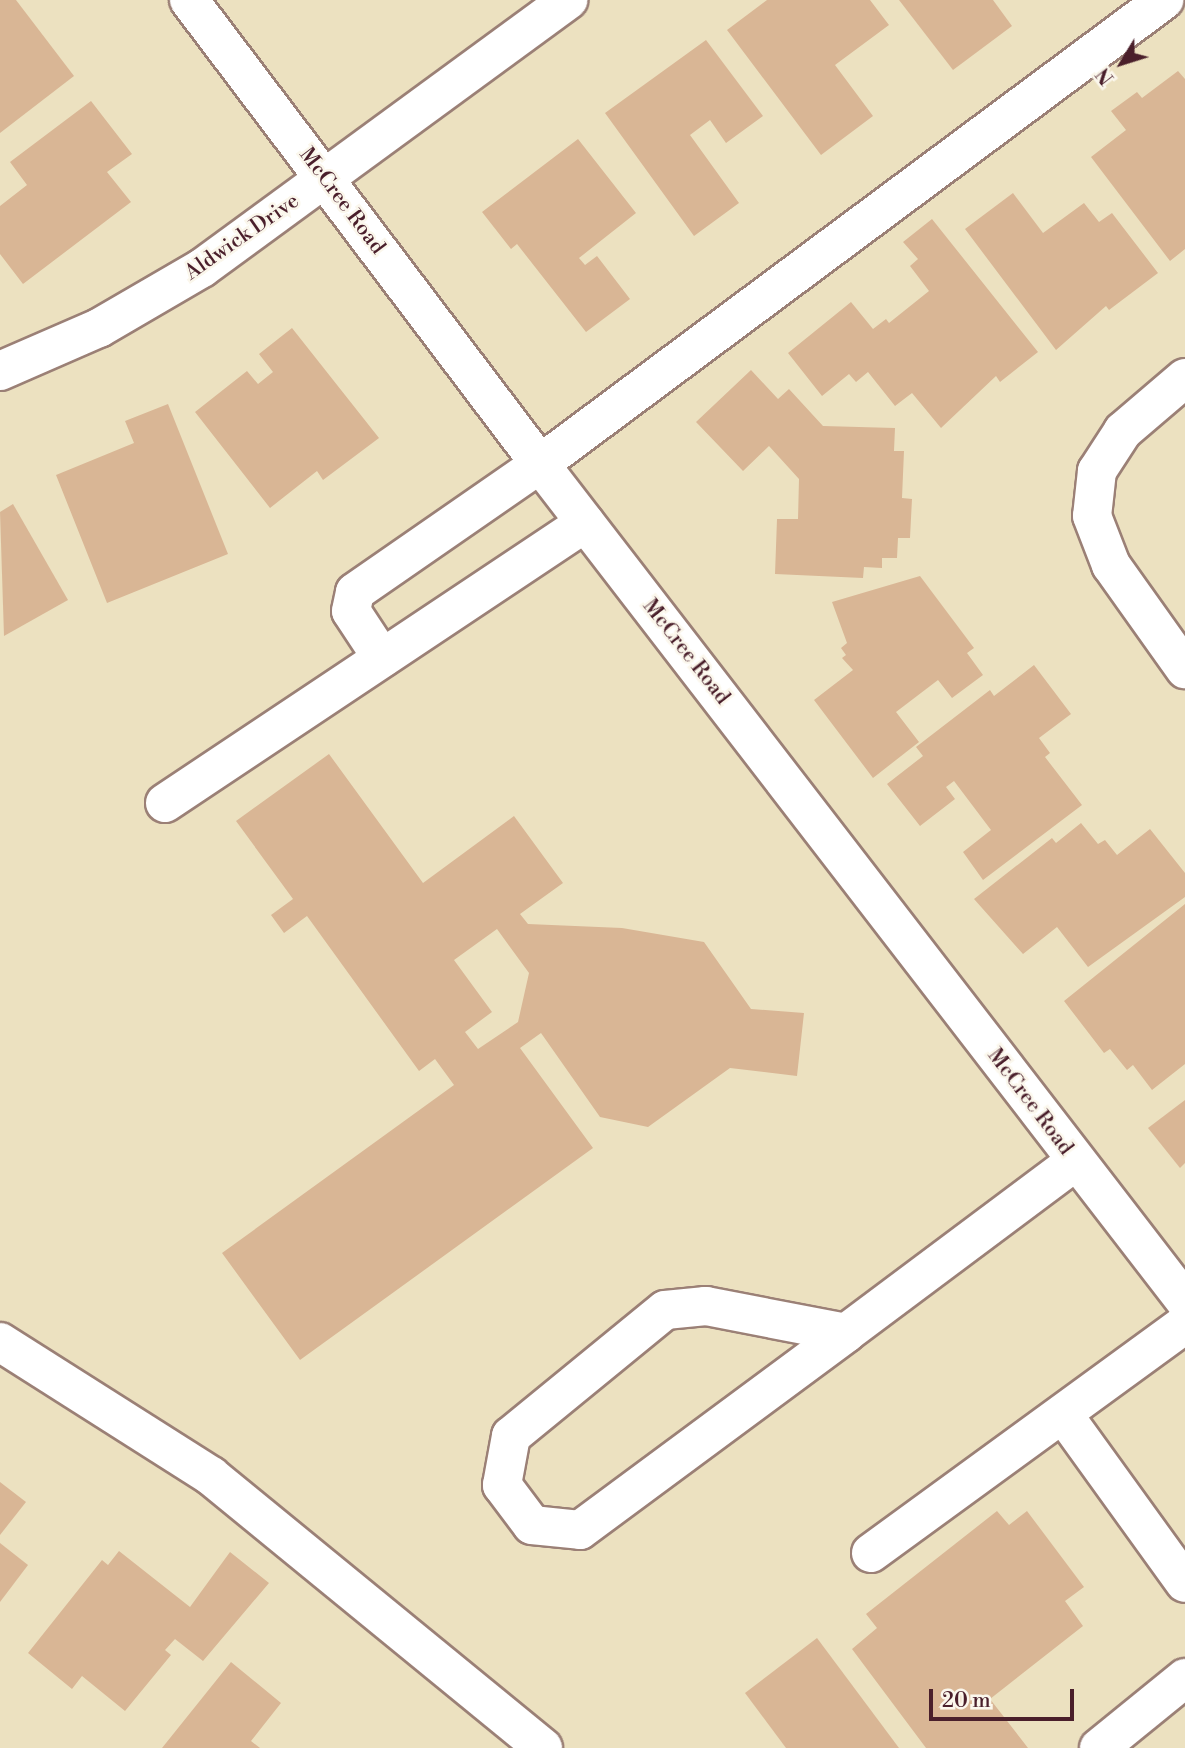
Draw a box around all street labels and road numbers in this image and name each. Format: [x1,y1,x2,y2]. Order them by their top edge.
street label: McCree Road [294,143,390,259]
street label: Aldwick Drive [180,188,304,286]
street label: McCree Road [637,594,735,710]
street label: McCree Road [982,1044,1078,1160]

